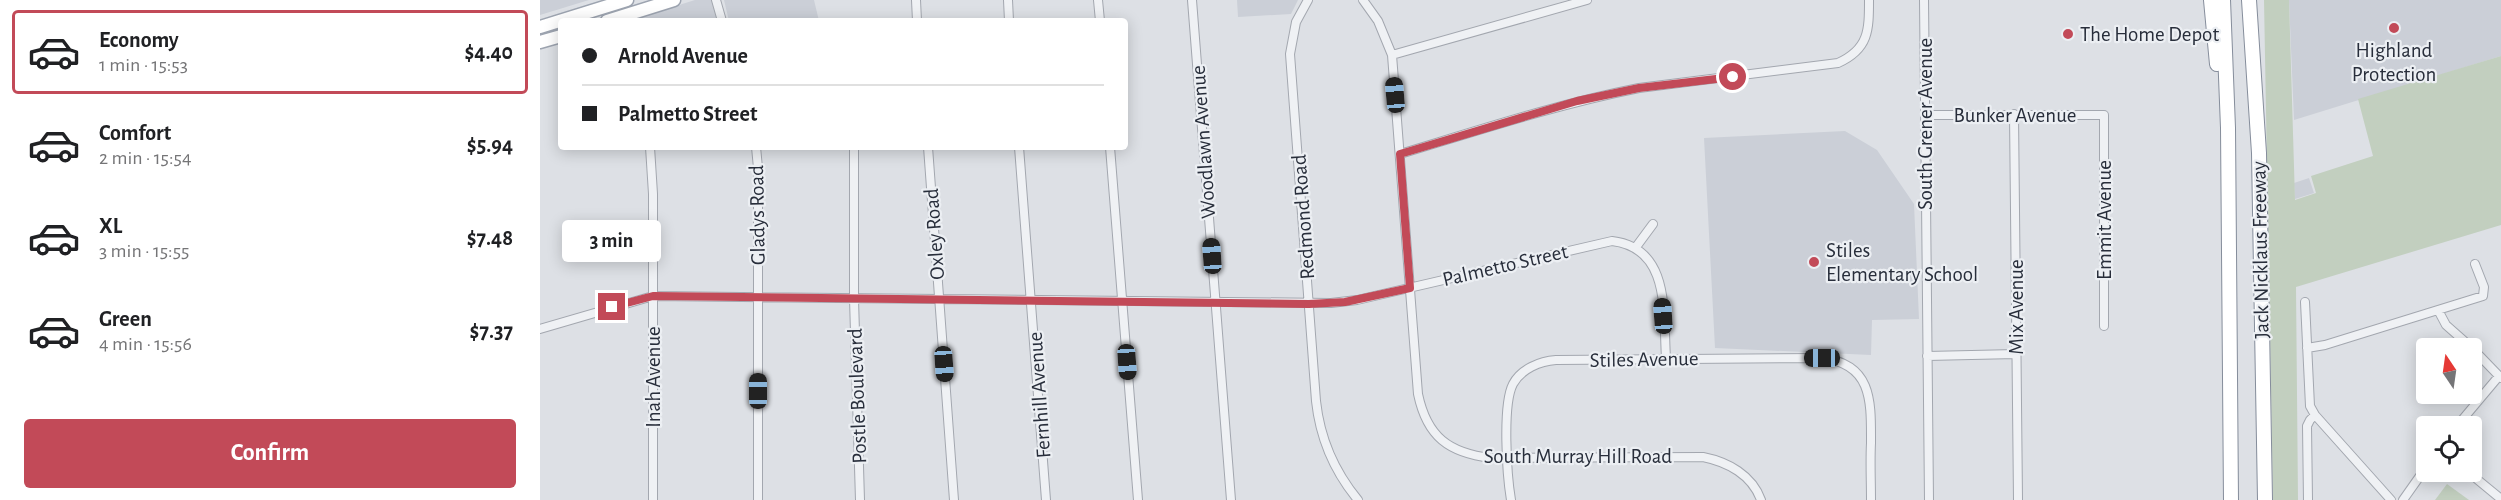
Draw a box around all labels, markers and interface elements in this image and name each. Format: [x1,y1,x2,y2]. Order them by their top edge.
marker: Highland Protection [2387,21,2401,35]
place label: The Home Depot [2080,24,2219,45]
icon: car [27,25,81,79]
marker: The Home Depot [2061,27,2075,41]
text: Economy [99,29,179,51]
street label: South Grener Avenue [1915,38,1936,210]
place label: Highland Protection [2352,40,2436,85]
text: $4.40 [464,41,513,63]
text: Arnold Avenue [618,45,748,67]
text: 1 min · 15:53 [99,55,188,75]
route start [1719,63,1746,90]
street label: Woodlawn Avenue [1188,65,1219,219]
car [1384,76,1406,114]
text: Palmetto Street [618,103,757,125]
street label: Bunker Avenue [1954,105,2077,126]
icon: car [27,118,81,172]
text: Comfort [99,122,171,144]
text: $5.94 [467,134,513,156]
text: 2 min · 15:54 [99,148,192,168]
street label: Redmond Road [1289,154,1318,280]
street label: Emmit Avenue [2094,160,2115,280]
street label: Jack Nicklaus Freeway [2248,161,2273,339]
street label: Gladys Road [746,165,769,265]
street label: Oxley Road [921,187,948,280]
icon: car [27,211,81,265]
text: XL [99,215,122,237]
callout: 3 min [562,220,662,262]
text: $7.48 [467,227,513,249]
text: 3 min [590,231,633,251]
car [1202,237,1222,275]
place label: Stiles Elementary School [1826,240,1978,285]
text: 3 min · 15:55 [99,241,189,261]
street label: Palmetto Street [1440,241,1570,290]
marker: Stiles Elementary School [1807,255,1821,269]
street label: Mix Avenue [2006,259,2027,355]
route end [598,293,625,320]
car [1653,297,1673,335]
icon: car [27,304,81,358]
text: Green [99,308,152,330]
text: $7.37 [470,320,513,342]
street label: Inah Avenue [643,326,664,428]
street label: Postle Boulevard [845,328,870,464]
street label: Fernhill Avenue [1025,331,1054,459]
text: 4 min · 15:56 [99,334,192,354]
north arrow [2416,338,2482,404]
map controls [2416,338,2482,482]
car [1117,343,1137,381]
car [934,345,954,383]
street label: Stiles Avenue [1589,348,1699,371]
car [1804,349,1840,367]
car [749,373,767,409]
button: locate [2416,416,2482,482]
button: Confirm [24,419,516,488]
street label: South Murray Hill Road [1484,446,1672,467]

